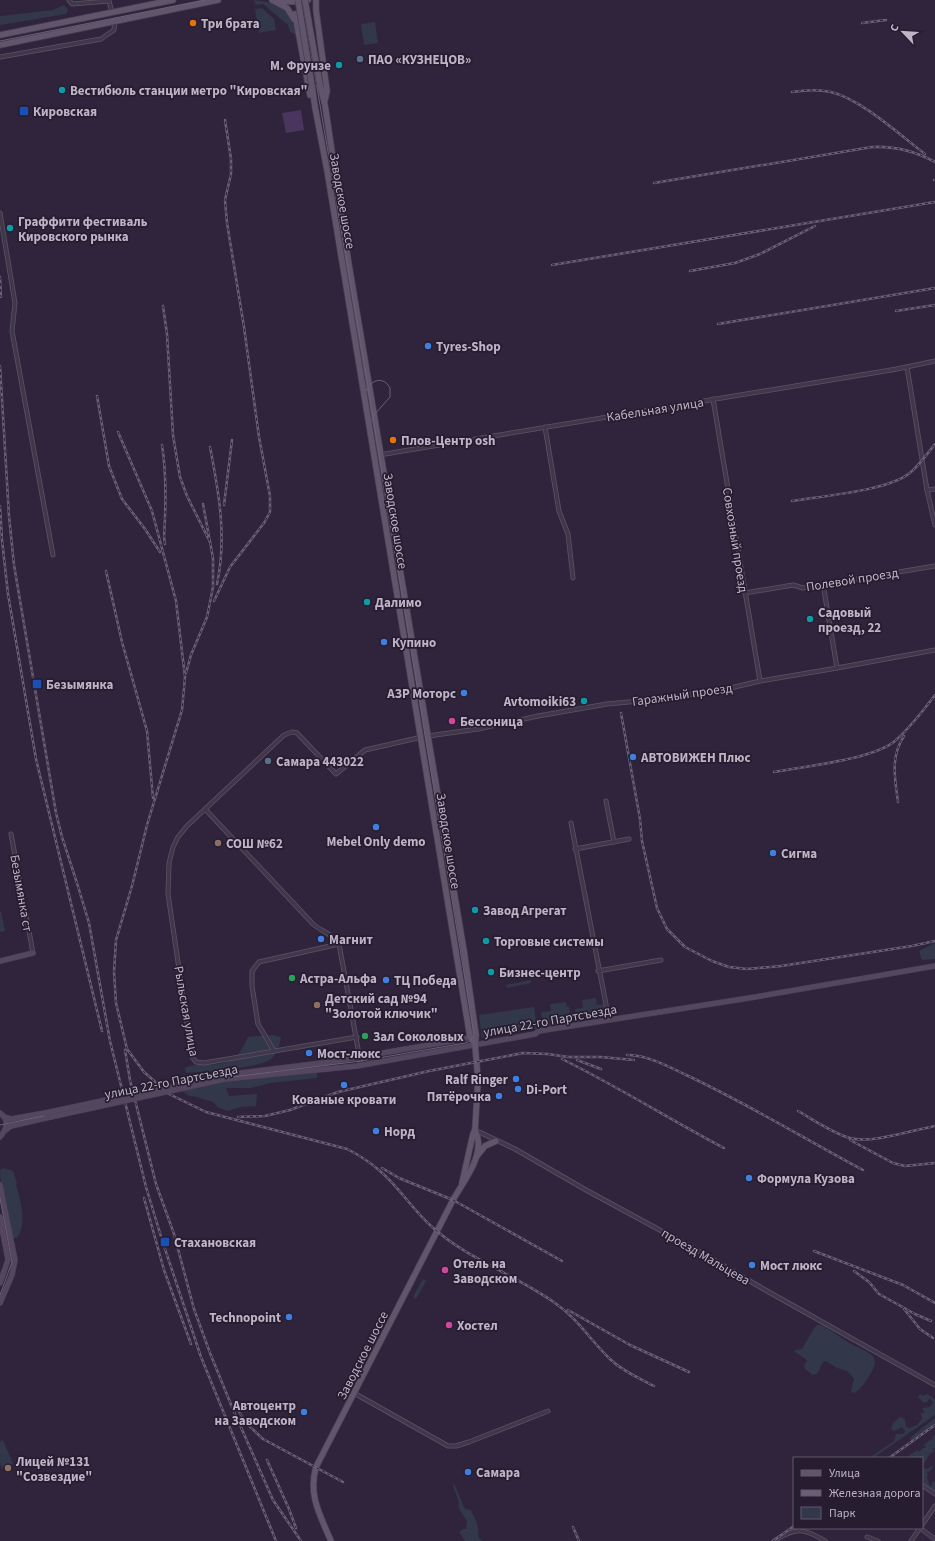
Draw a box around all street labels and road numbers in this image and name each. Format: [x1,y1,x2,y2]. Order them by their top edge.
street label: Заводское шоссе [325,152,359,251]
street label: Кабельная улица [605,393,705,427]
street label: Заводское шоссе [379,472,411,570]
street label: Совхозный проезд [718,486,752,594]
street label: Полевой проезд [805,564,900,596]
street label: Гаражный проезд [631,679,734,711]
street label: Заводское шоссе [432,792,464,890]
street label: Безымянка ст [5,853,37,933]
street label: Рыльская улица [169,965,203,1058]
street label: улица 22-го Партсъезда [482,1000,618,1042]
street label: улица 22-го Партсъезда [103,1060,239,1104]
street label: проезд Мальцева [658,1224,753,1290]
street label: Заводское шоссе [333,1308,393,1403]

